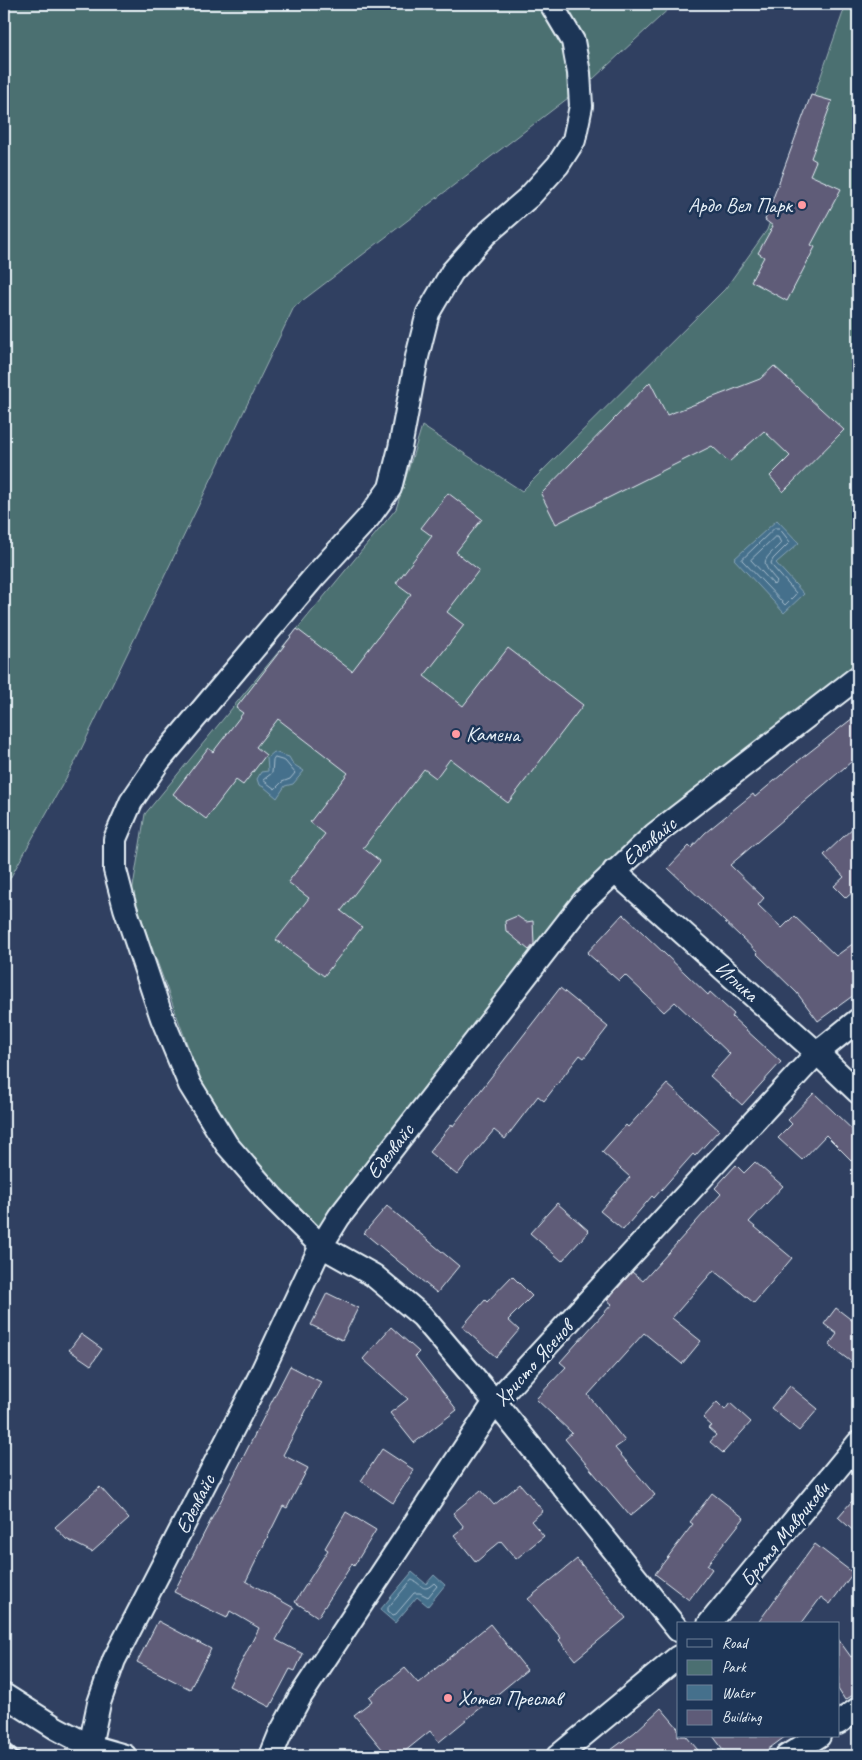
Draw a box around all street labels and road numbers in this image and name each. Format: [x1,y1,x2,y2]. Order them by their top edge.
street label: Еделвайс [617,810,683,871]
street label: Иглика [710,955,765,1008]
street label: Еделвайс [360,1117,421,1184]
street label: Христо Ясенов [488,1311,581,1411]
street label: Еделвайс [169,1469,222,1538]
street label: Братя Маврикови [734,1475,836,1591]

